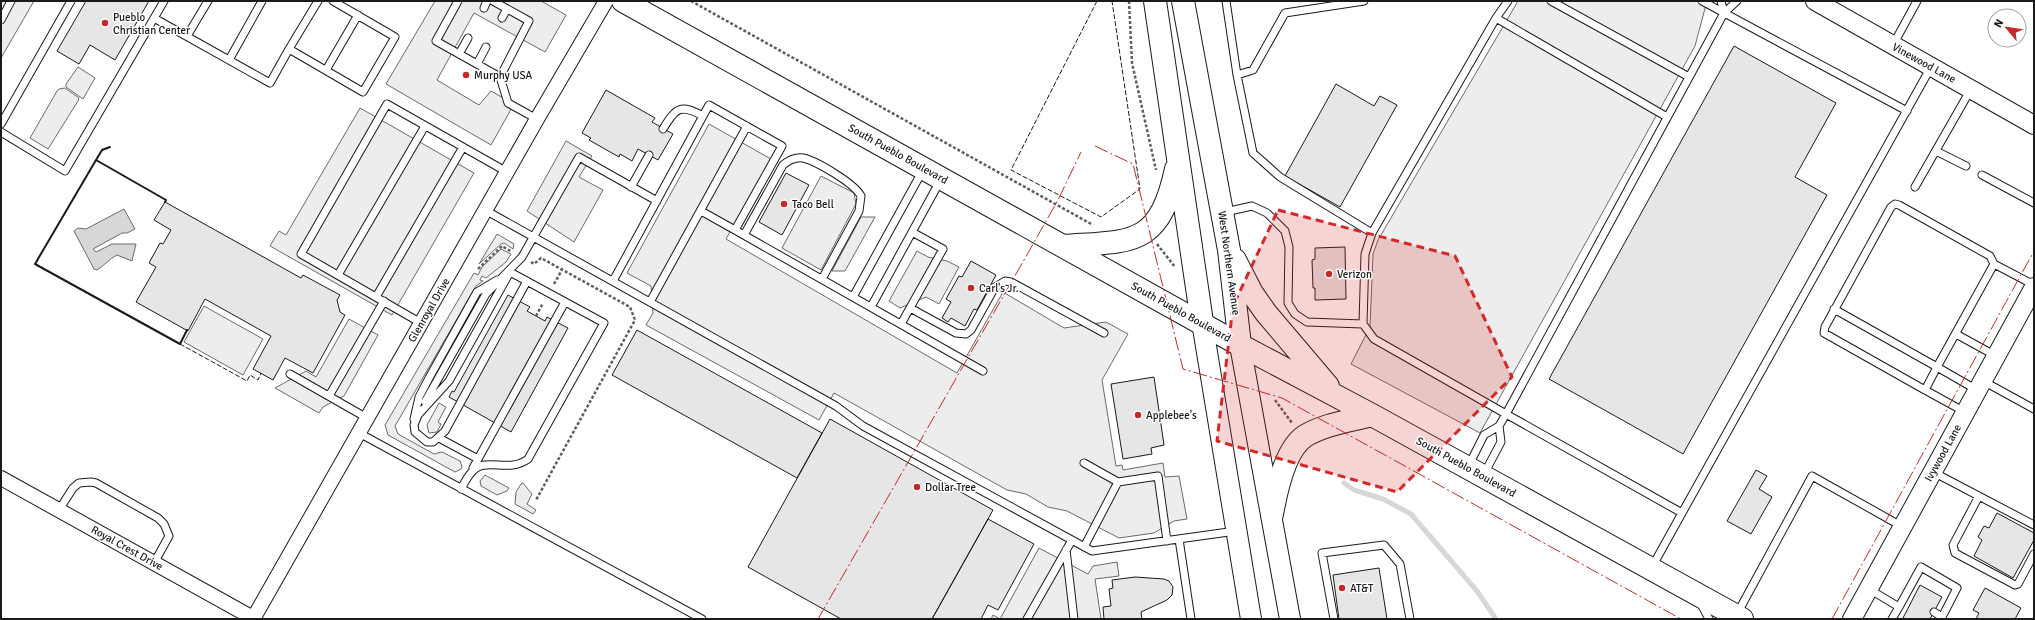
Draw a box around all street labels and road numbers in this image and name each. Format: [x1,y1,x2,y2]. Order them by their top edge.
street label: Vinewood Lane [1890,40,1958,86]
street label: South Pueblo Boulevard [846,121,950,187]
street label: West Northern Avenue [1215,210,1243,316]
street label: Glenroyal Drive [405,276,453,344]
street label: South Pueblo Boulevard [1129,279,1233,345]
street label: Ivywood Lane [1922,422,1964,484]
street label: South Pueblo Boulevard [1414,434,1518,500]
street label: Royal Crest Drive [89,523,165,573]

